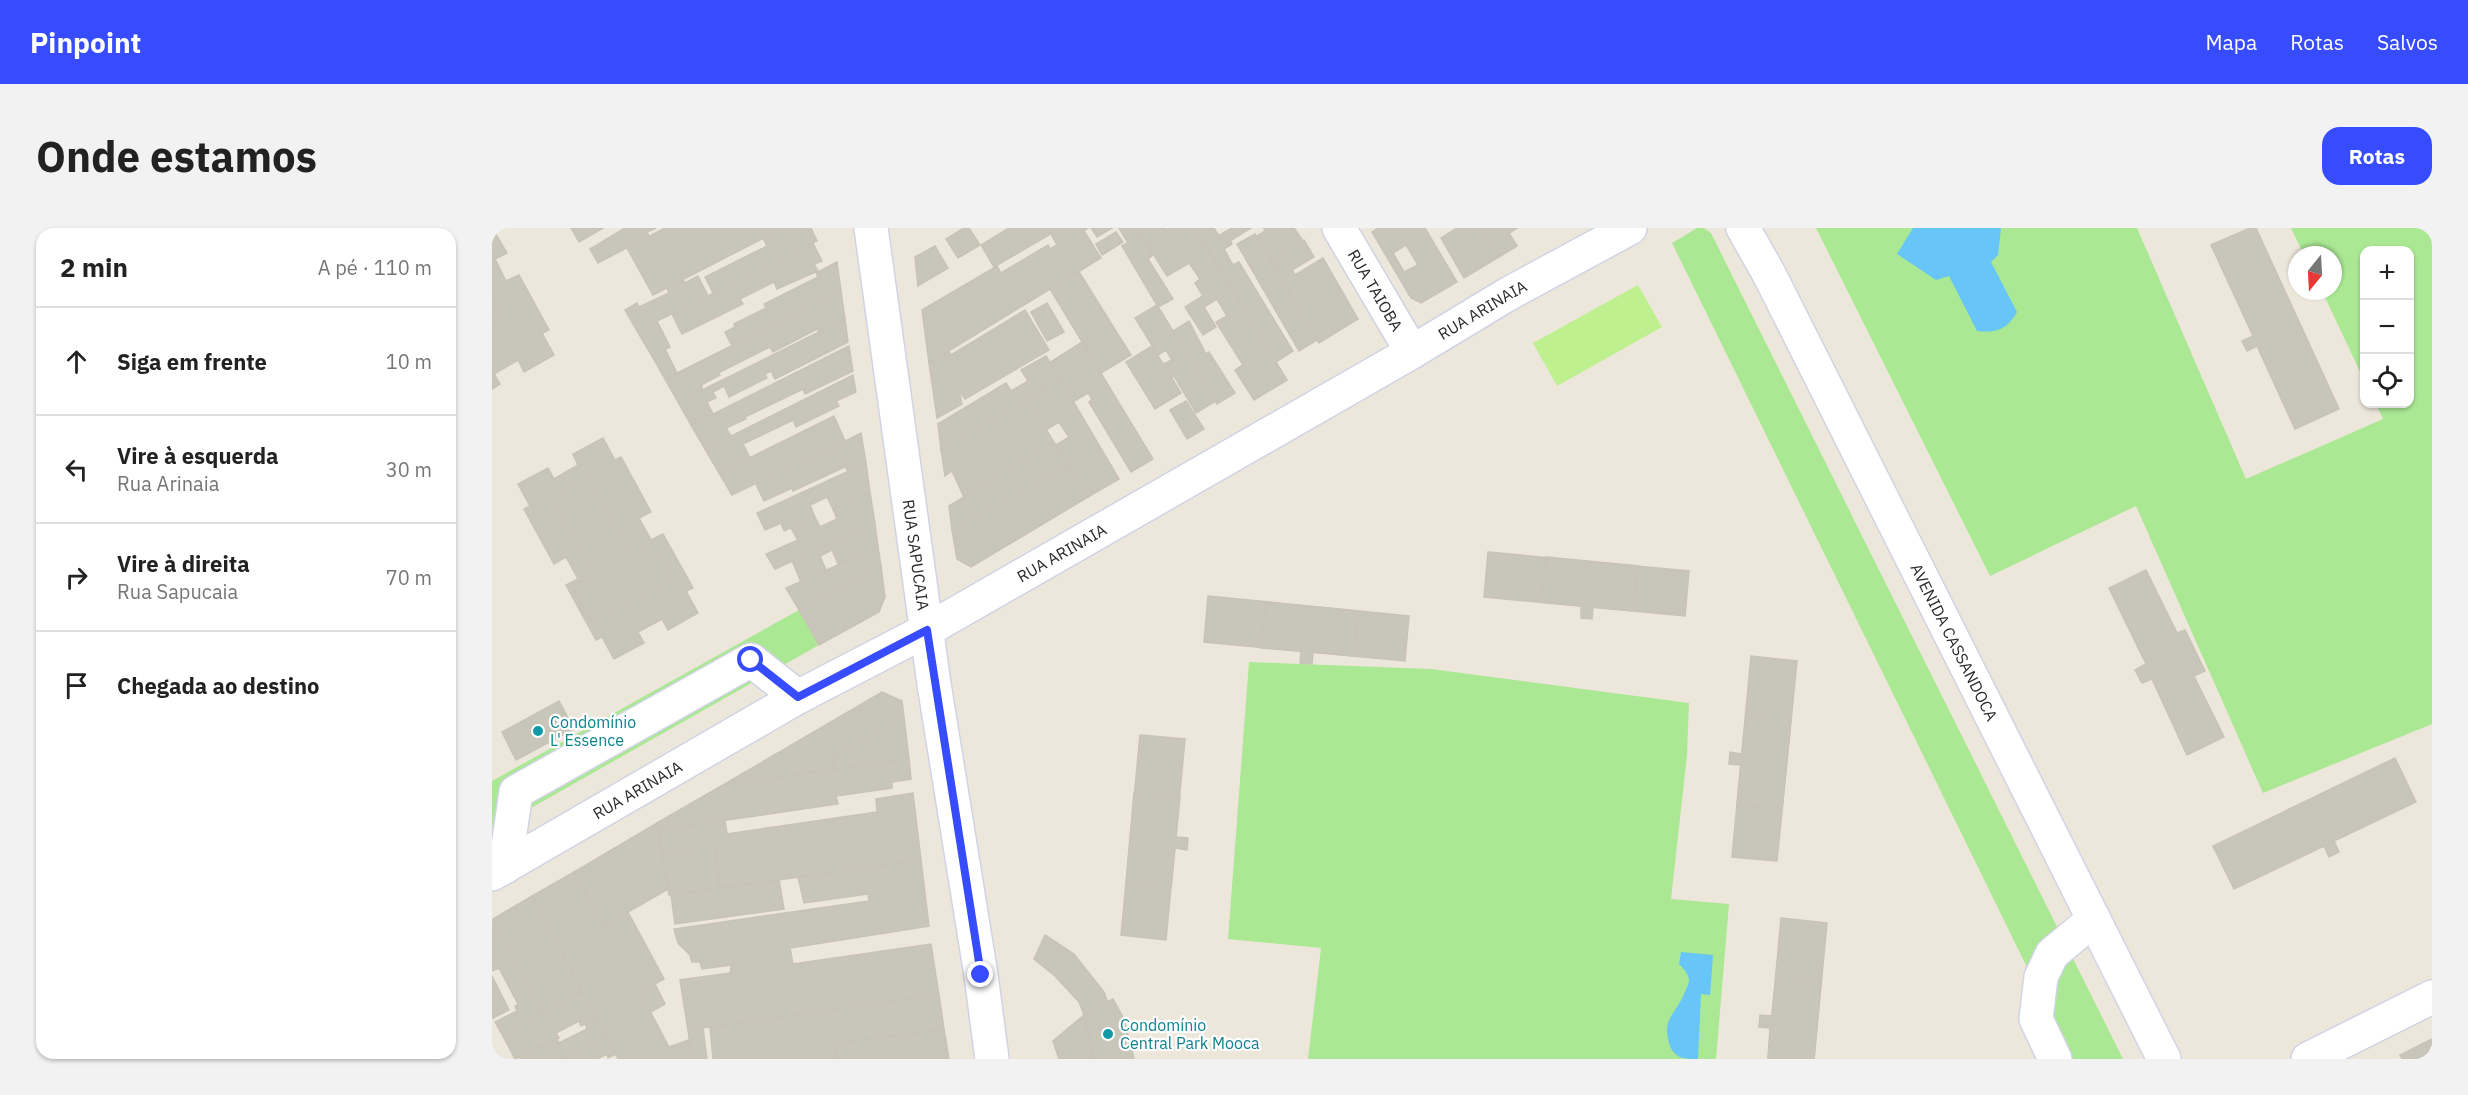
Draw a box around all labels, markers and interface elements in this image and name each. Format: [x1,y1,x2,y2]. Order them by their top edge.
text: Pinpoint [30,24,141,61]
text: Mapa [2206,28,2257,56]
text: Rotas [2290,28,2344,56]
text: Salvos [2377,28,2438,56]
button: Rotas [2322,127,2432,185]
text: Onde estamos [36,129,317,184]
street label: RUA TAIOBA [1344,246,1407,335]
north arrow [2288,246,2342,300]
map controls [2360,246,2414,408]
button: + [2360,246,2414,300]
text: 2 min [60,250,128,284]
text: A pé · 110 m [318,254,432,281]
street label: RUA ARINAIA [1434,276,1530,344]
button: − [2360,300,2414,354]
icon: ahead [60,345,93,378]
text: Siga em frente [117,347,267,376]
text: 10 m [386,348,432,375]
button: locate [2360,354,2414,408]
text: Vire à esquerda [117,441,279,470]
icon: left [60,453,93,486]
text: 30 m [386,456,432,483]
text: Rua Arinaia [117,470,219,497]
street label: RUA SAPUCAIA [899,498,934,612]
street label: RUA ARINAIA [1013,519,1110,586]
text: Vire à direita [117,549,250,578]
street label: AVENIDA CASSANDOCA [1906,560,2002,724]
icon: right [60,561,93,594]
text: 70 m [386,564,432,591]
text: Rua Sapucaia [117,578,238,605]
route start [737,646,763,672]
icon: arrive [60,669,93,702]
text: Chegada ao destino [117,671,320,700]
place label: Condomínio L' Essence [550,712,636,750]
marker: Condomínio L' Essence [531,724,545,738]
street label: RUA ARINAIA [589,756,686,824]
route end [967,961,993,987]
place label: Condomínio Central Park Mooca [1120,1015,1260,1053]
marker: Condomínio Central Park Mooca [1101,1027,1115,1041]

